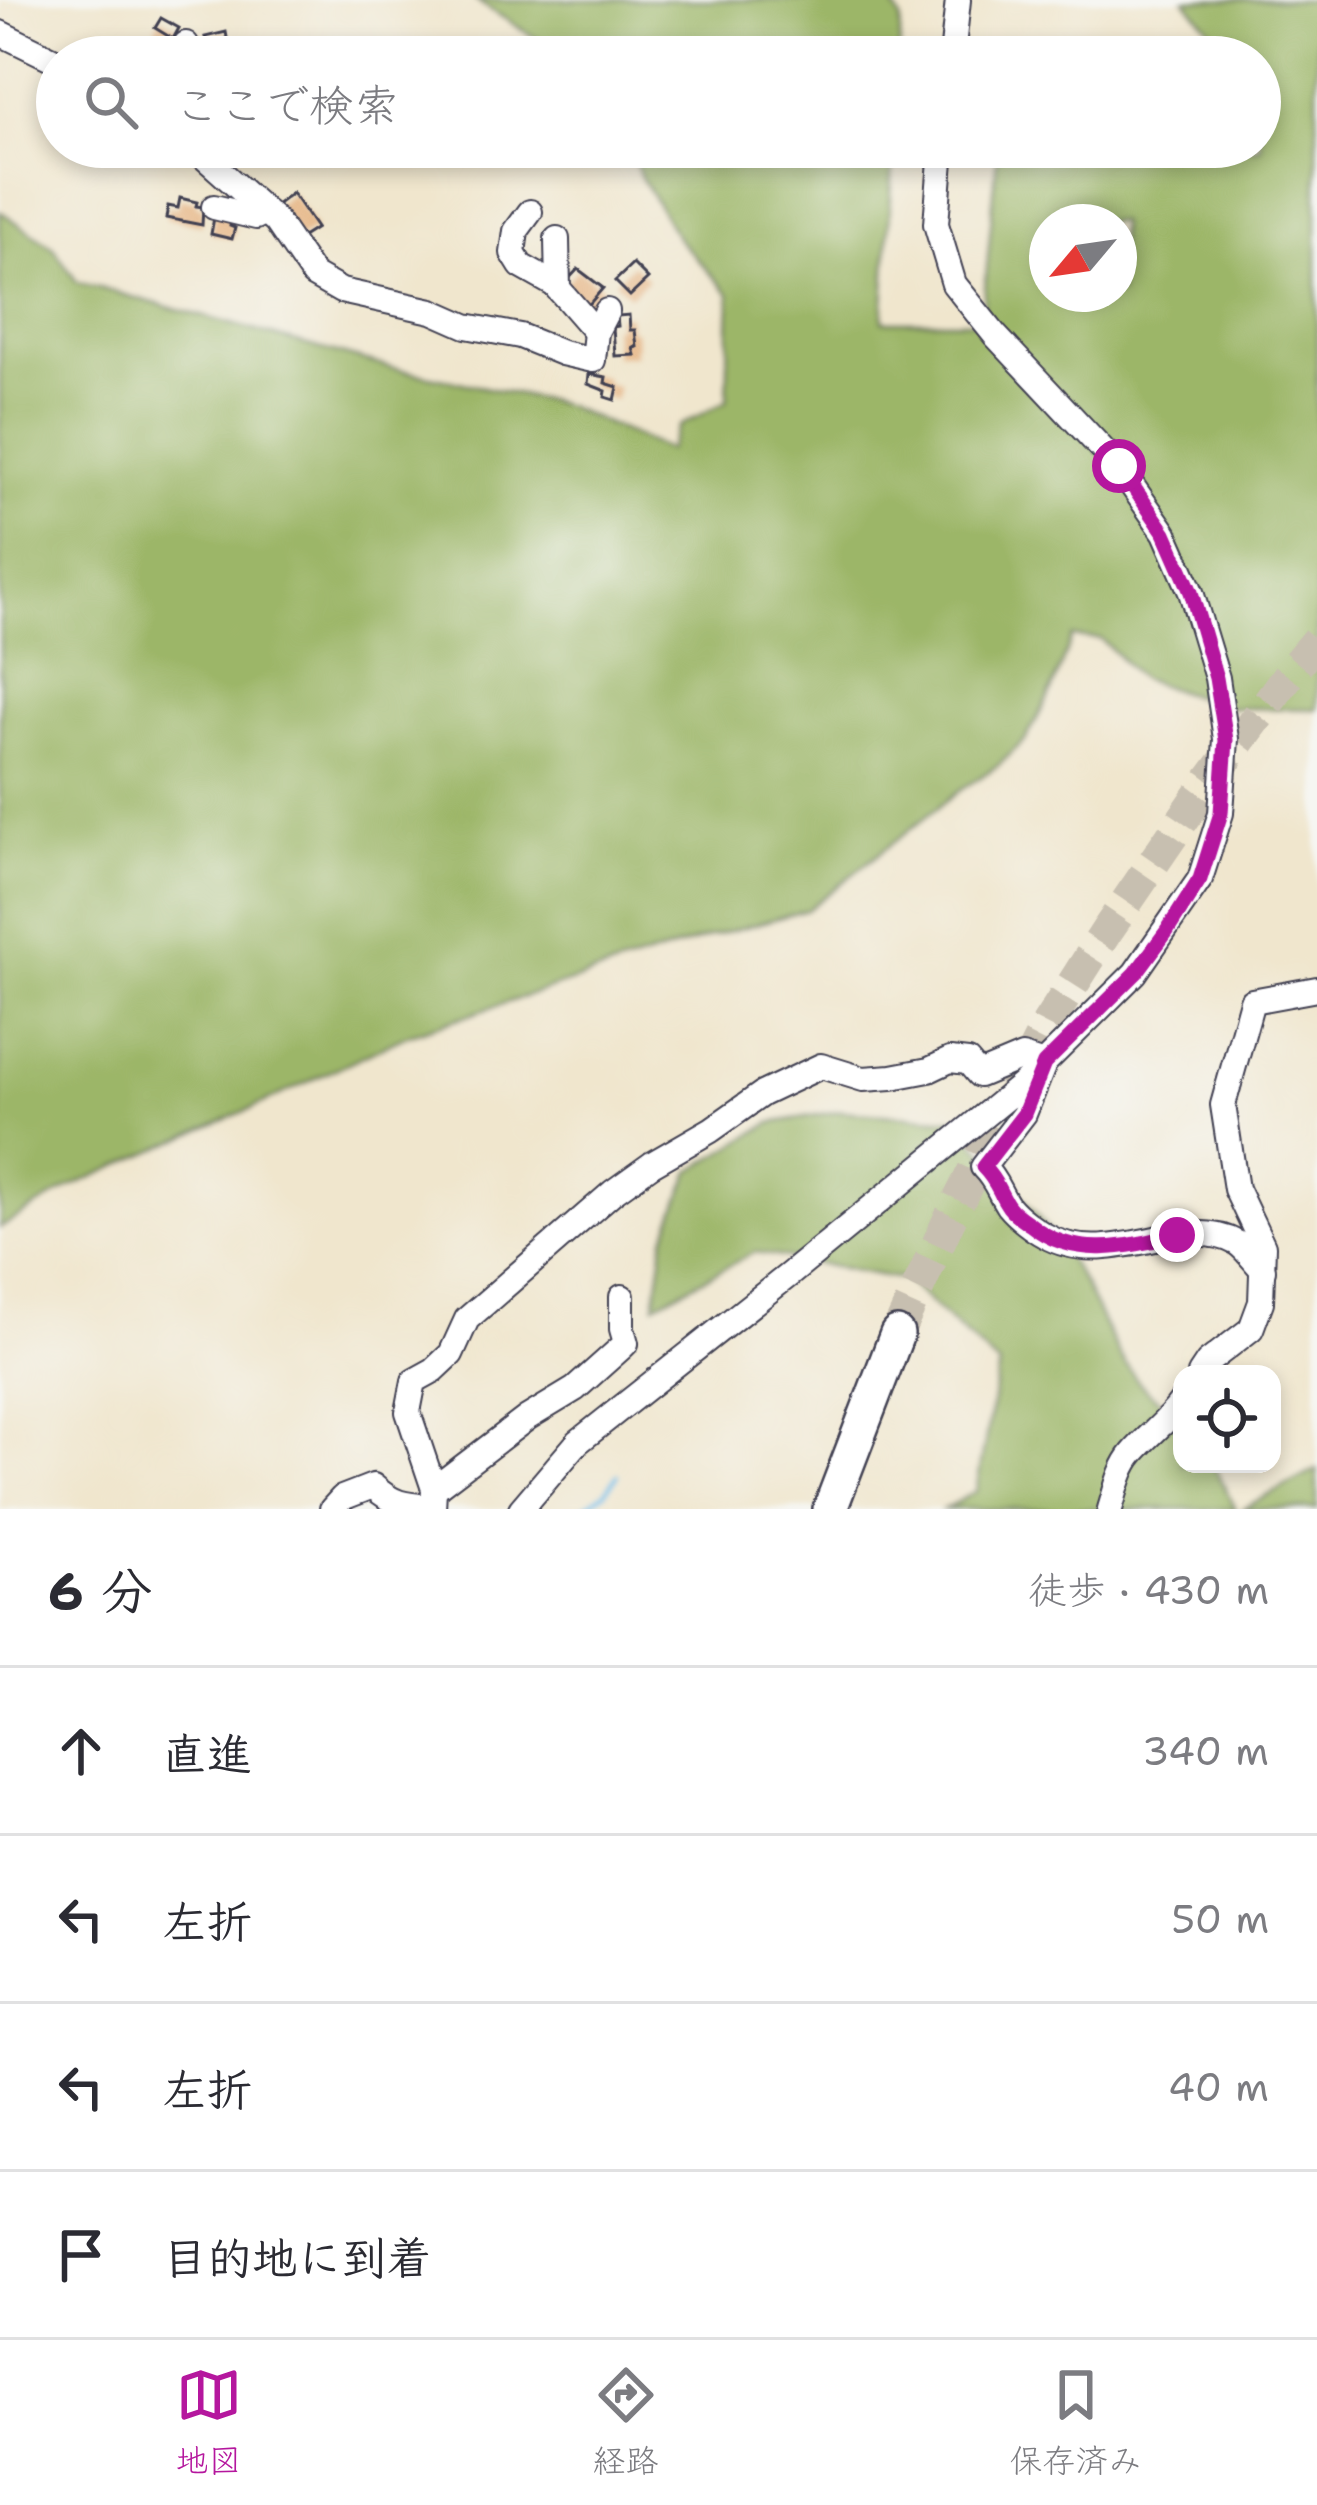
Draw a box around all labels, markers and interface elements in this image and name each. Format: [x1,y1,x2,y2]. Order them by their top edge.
search box [36,36,1281,168]
icon: search [78,69,144,135]
text: ここで検索 [174,75,399,135]
north arrow [1029,204,1137,312]
route start [1092,439,1146,493]
route end [1150,1208,1204,1262]
map controls [1173,1365,1281,1473]
button: locate [1173,1365,1281,1473]
text: 6 分 [48,1557,152,1625]
text: 徒歩 · 430 m [1028,1564,1269,1616]
icon: ahead [48,1718,114,1784]
text: 直進 [162,1724,252,1784]
text: 340 m [1142,1725,1269,1777]
icon: left [48,1886,114,1952]
text: 左折 [162,1892,252,1952]
text: 50 m [1171,1893,1269,1945]
icon: left [48,2054,114,2120]
text: 左折 [162,2060,252,2120]
text: 40 m [1168,2061,1269,2113]
icon: arrive [48,2222,114,2288]
text: 目的地に到着 [162,2228,432,2288]
tab: 地図 [176,2362,242,2483]
tab: 経路 [593,2362,659,2483]
tab: 保存済み [1010,2362,1142,2483]

